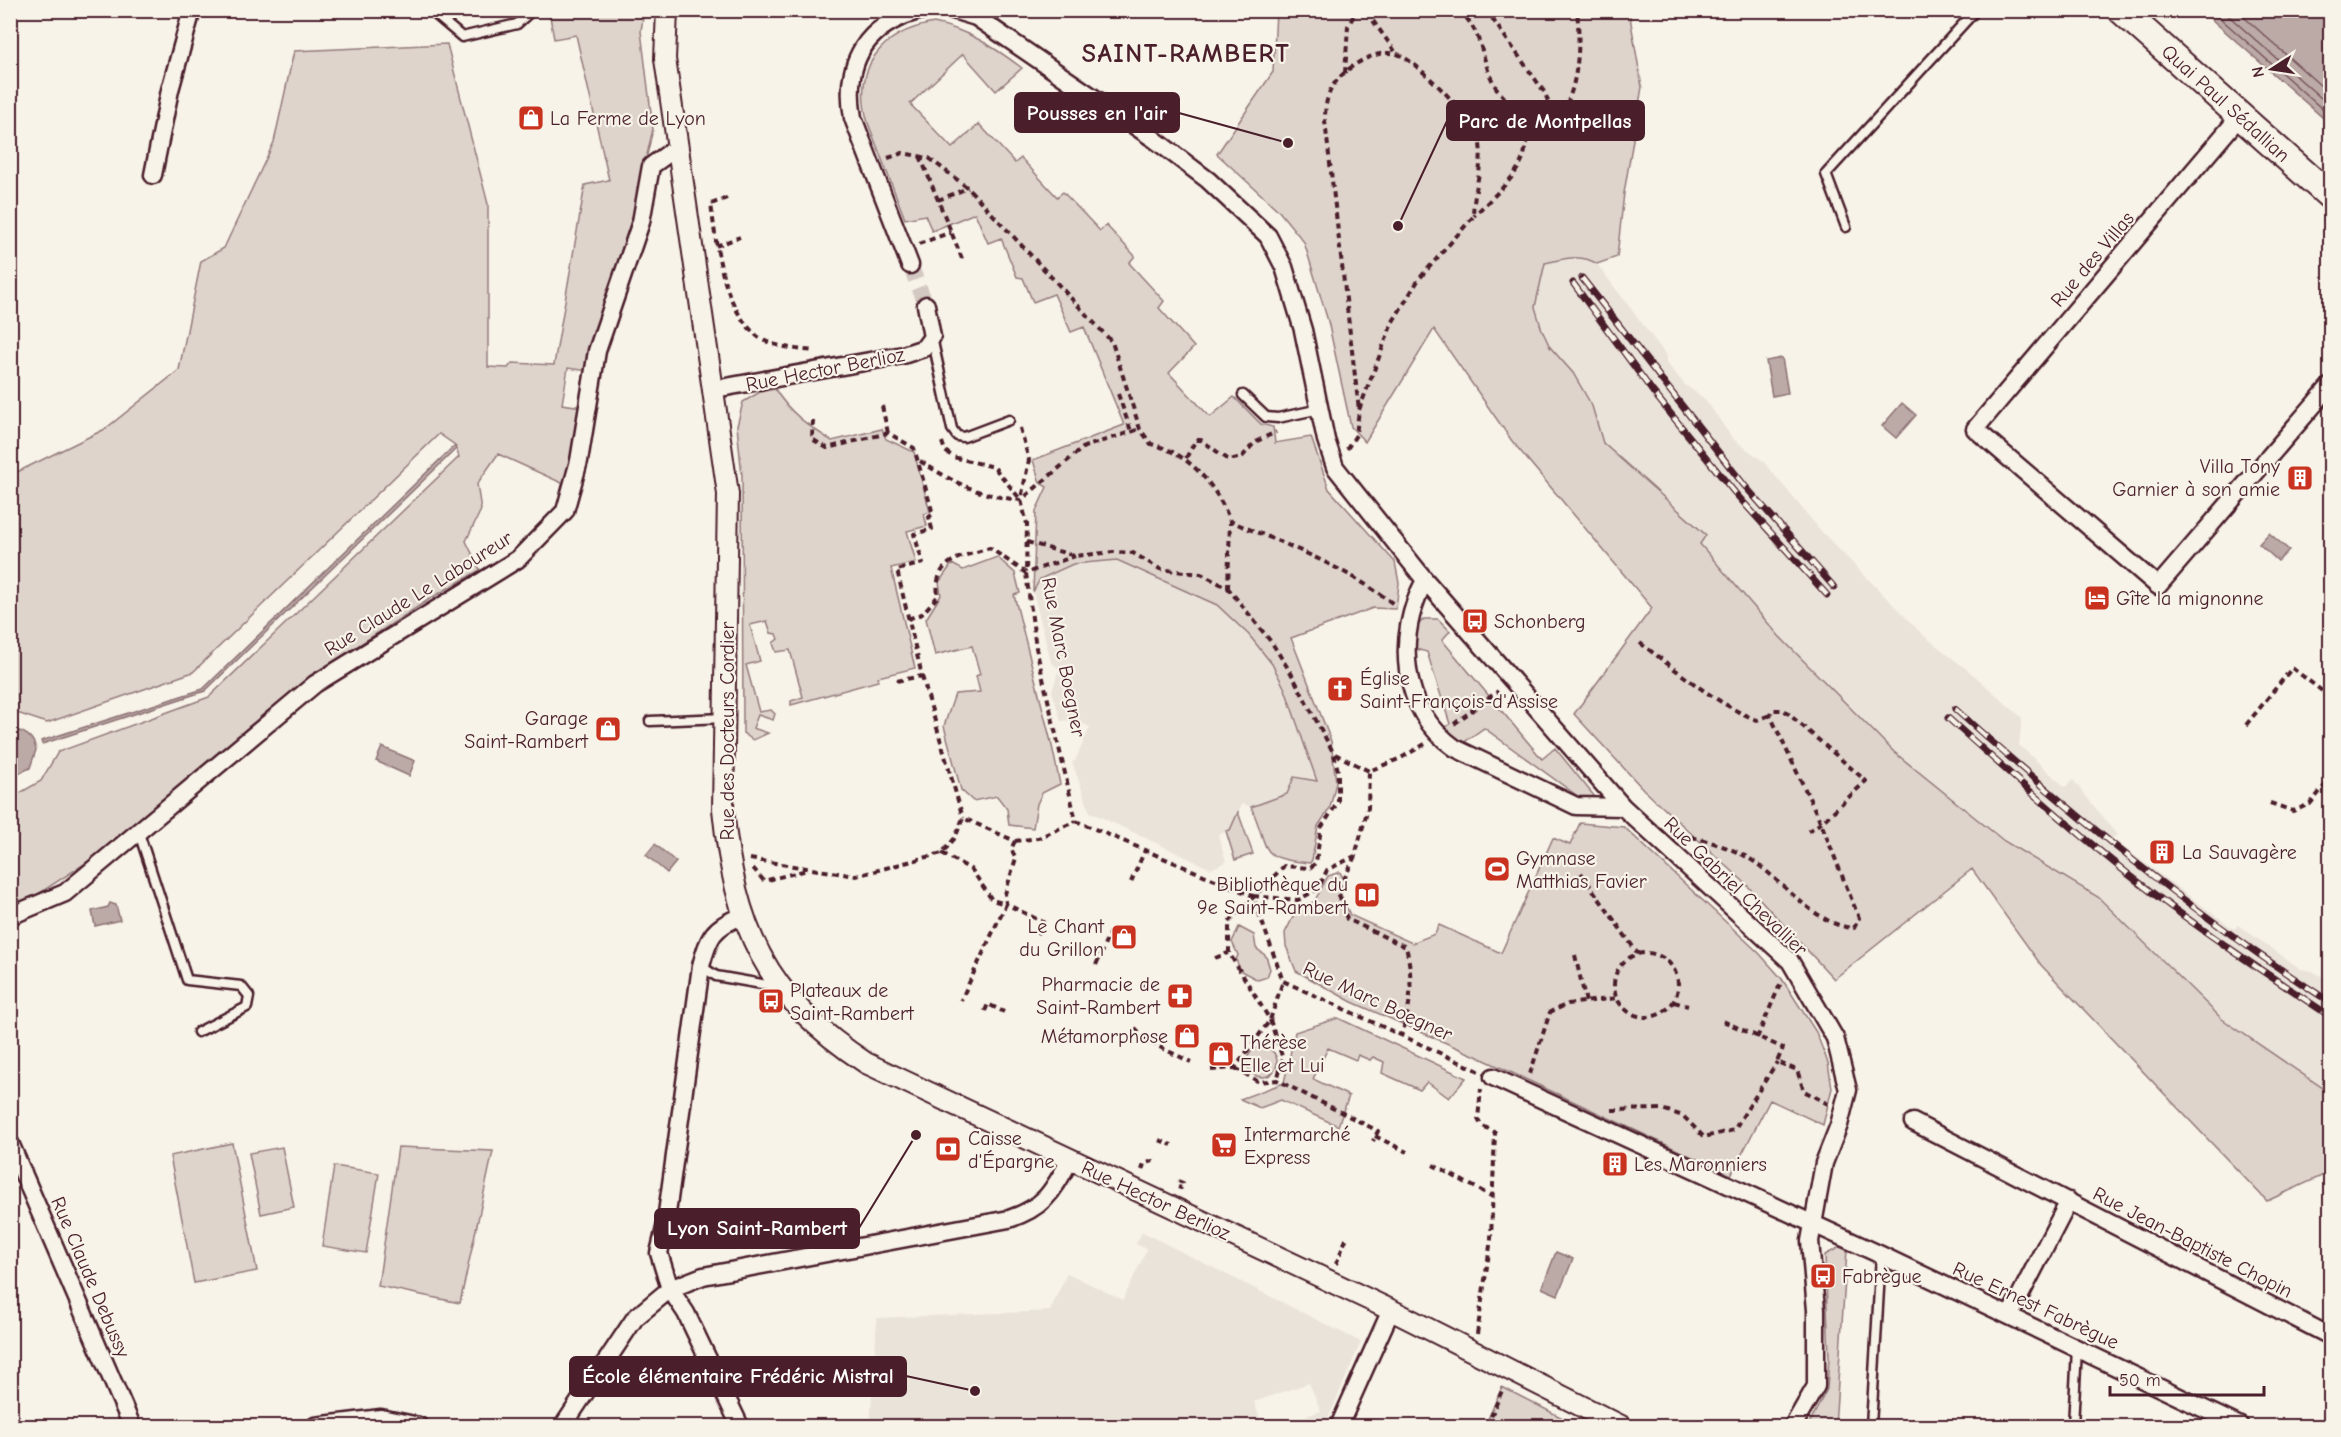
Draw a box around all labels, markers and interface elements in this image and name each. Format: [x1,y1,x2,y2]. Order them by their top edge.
district label: SAINT-RAMBERT [1082,39,1290,69]
north arrow [2242,39,2302,99]
street label: Quai Paul Sédallian [2157,40,2295,167]
text: N [2248,65,2268,79]
callout: Pousses en l'air [1015,93,1179,132]
text: Pousses en l'air [1027,101,1168,125]
callout: Parc de Montpellas [1447,101,1644,140]
shop icon: La Ferme de Lyon [516,103,546,133]
place label: La Ferme de Lyon [550,107,706,130]
text: Parc de Montpellas [1458,109,1632,133]
street label: Rue des Villas [2046,207,2139,312]
street label: Rue Hector Berlioz [744,343,907,396]
place label: Villa Tony Garnier à son amie [2112,455,2280,501]
building icon: Villa Tony Garnier à son amie [2285,463,2315,493]
street label: Rue Claude Le Laboureur [320,526,516,661]
street label: Rue Marc Boegner [1037,575,1090,739]
hotel icon: Gîte la mignonne [2082,583,2112,613]
place label: Gîte la mignonne [2116,587,2264,610]
bus stop icon: Schonberg [1460,606,1490,636]
place label: Schonberg [1494,610,1586,633]
street label: Rue des Docteurs Cordier [716,622,739,840]
place label: Église Saint-François-d'Assise [1360,667,1558,713]
church icon: Église Saint-François-d'Assise [1325,674,1355,704]
place label: Garage Saint-Rambert [464,707,589,753]
shop icon: Garage Saint-Rambert [593,714,623,744]
street label: Rue Gabriel Chevallier [1659,812,1812,961]
building icon: La Sauvagère [2147,837,2177,867]
place label: La Sauvagère [2182,841,2297,864]
place label: Gymnase Matthias Favier [1516,847,1647,893]
sports icon: Gymnase Matthias Favier [1482,854,1512,884]
place label: Bibliothèque du 9e Saint-Rambert [1197,873,1349,919]
library icon: Bibliothèque du 9e Saint-Rambert [1352,880,1382,910]
place label: Le Chant du Grillon [1019,915,1105,961]
shop icon: Le Chant du Grillon [1109,922,1139,952]
street label: Rue Marc Boegner [1299,957,1456,1046]
place label: Pharmacie de Saint-Rambert [1036,973,1161,1019]
place label: Plateaux de Saint-Rambert [790,979,915,1025]
pharmacy icon: Pharmacie de Saint-Rambert [1165,981,1195,1011]
bus stop icon: Plateaux de Saint-Rambert [756,986,786,1016]
shop icon: Métamorphose [1172,1021,1202,1051]
place label: Métamorphose [1041,1025,1168,1048]
place label: Thérèse Elle et Lui [1240,1031,1324,1077]
shop icon: Thérèse Elle et Lui [1206,1039,1236,1069]
place label: Intermarché Express [1244,1123,1351,1169]
place label: Caisse d'Épargne [968,1127,1055,1173]
supermarket icon: Intermarché Express [1209,1130,1239,1160]
bank icon: Caisse d'Épargne [933,1134,963,1164]
building icon: Les Maronniers [1600,1149,1630,1179]
place label: Les Maronniers [1634,1153,1767,1176]
street label: Rue Hector Berlioz [1078,1156,1234,1245]
street label: Rue Jean-Baptiste Chopin [2089,1182,2296,1303]
street label: Rue Claude Debussy [46,1193,135,1361]
callout: Lyon Saint-Rambert [655,1209,859,1248]
text: Lyon Saint-Rambert [667,1216,848,1240]
street label: Rue Ernest Fabrègue [1949,1257,2122,1354]
bus stop icon: Fabrègue [1808,1261,1838,1291]
place label: Fabrègue [1842,1265,1922,1288]
callout: École élémentaire Frédéric Mistral [570,1357,906,1396]
scale bar [2110,1359,2264,1397]
text: École élémentaire Frédéric Mistral [582,1364,894,1388]
text: 50 m [2119,1370,2161,1391]

